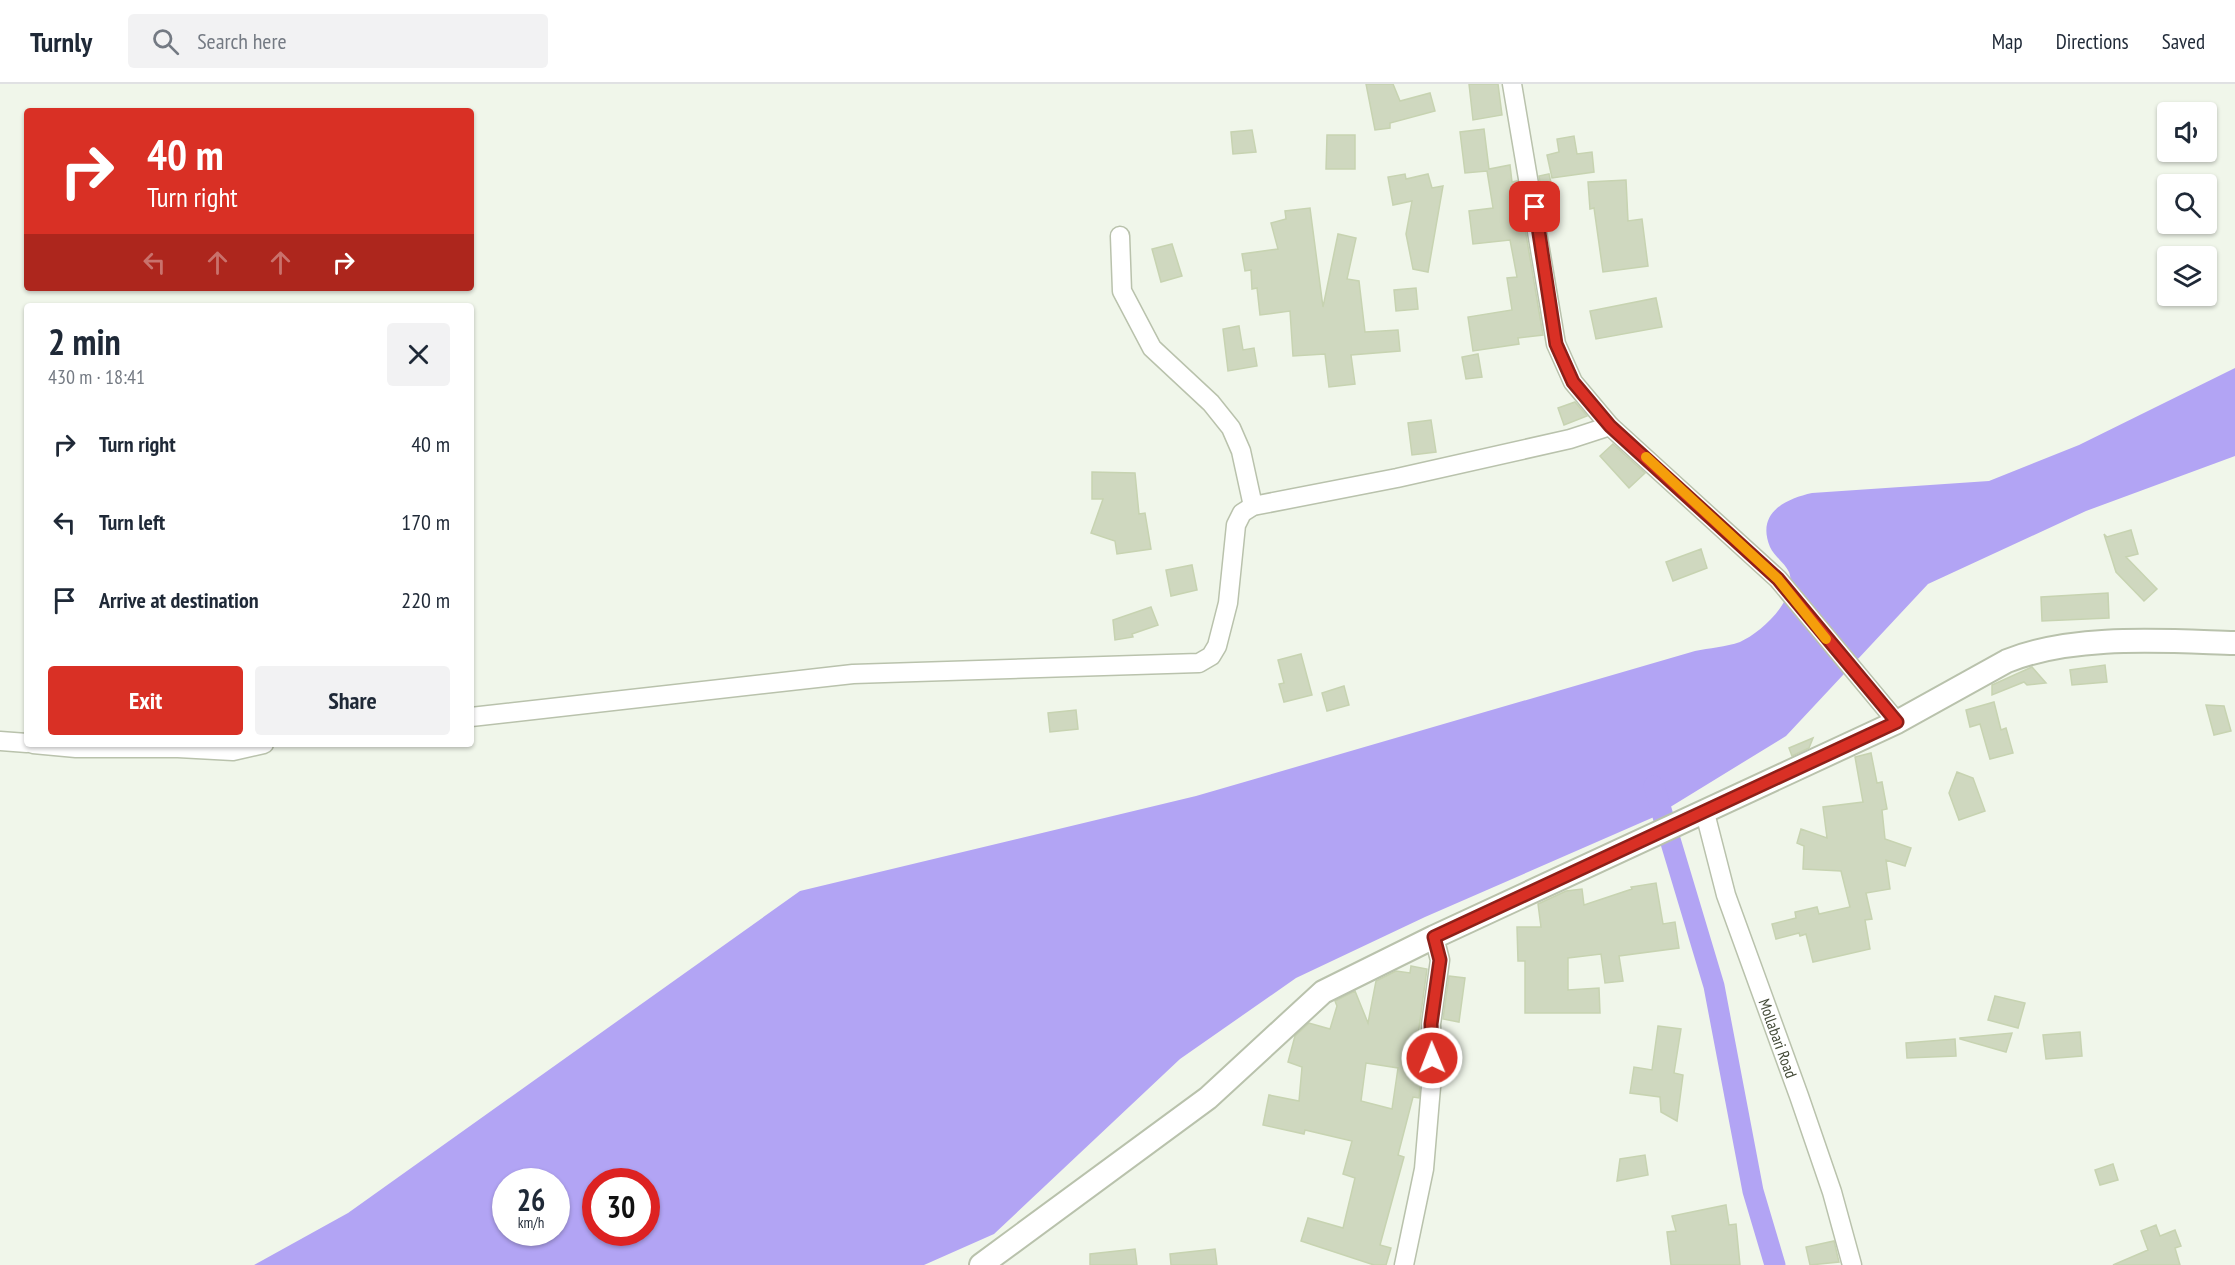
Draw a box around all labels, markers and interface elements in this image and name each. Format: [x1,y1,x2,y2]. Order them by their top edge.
search box [128,14,548,68]
text: Turnly [30,23,92,60]
icon: search [149,25,182,58]
text: Search here [197,27,287,55]
text: Map [1992,28,2023,55]
text: Directions [2056,28,2129,55]
text: Saved [2162,28,2205,55]
map controls [2157,102,2217,306]
button: sound [2157,102,2217,162]
text: 40 m [147,127,224,182]
icon: right [48,132,126,210]
button: search [2157,174,2217,234]
text: Turn right [147,180,238,214]
pin [1509,181,1560,232]
icon: arrive [1518,190,1551,223]
icon: left [138,246,171,279]
icon: ahead [201,246,234,279]
icon: ahead [264,246,297,279]
icon: right [327,246,360,279]
button: layers [2157,246,2217,306]
text: 2 min [48,318,121,365]
button: close [387,323,450,386]
text: 430 m · 18:41 [48,364,145,390]
icon: right [48,428,81,461]
text: Turn right [99,430,176,458]
text: 40 m [411,430,450,458]
icon: left [48,506,81,539]
text: Turn left [99,508,165,536]
text: 170 m [401,508,450,536]
icon: arrive [48,584,81,617]
text: Arrive at destination [99,586,259,614]
text: 220 m [401,586,450,614]
button: Exit [48,666,243,735]
button: Share [255,666,450,735]
street label: Mollabari Road [1754,996,1802,1081]
position arrow [1400,1026,1464,1090]
speed limit sign: 30 [582,1168,660,1246]
text: 26 [517,1180,545,1219]
text: km/h [518,1213,544,1232]

